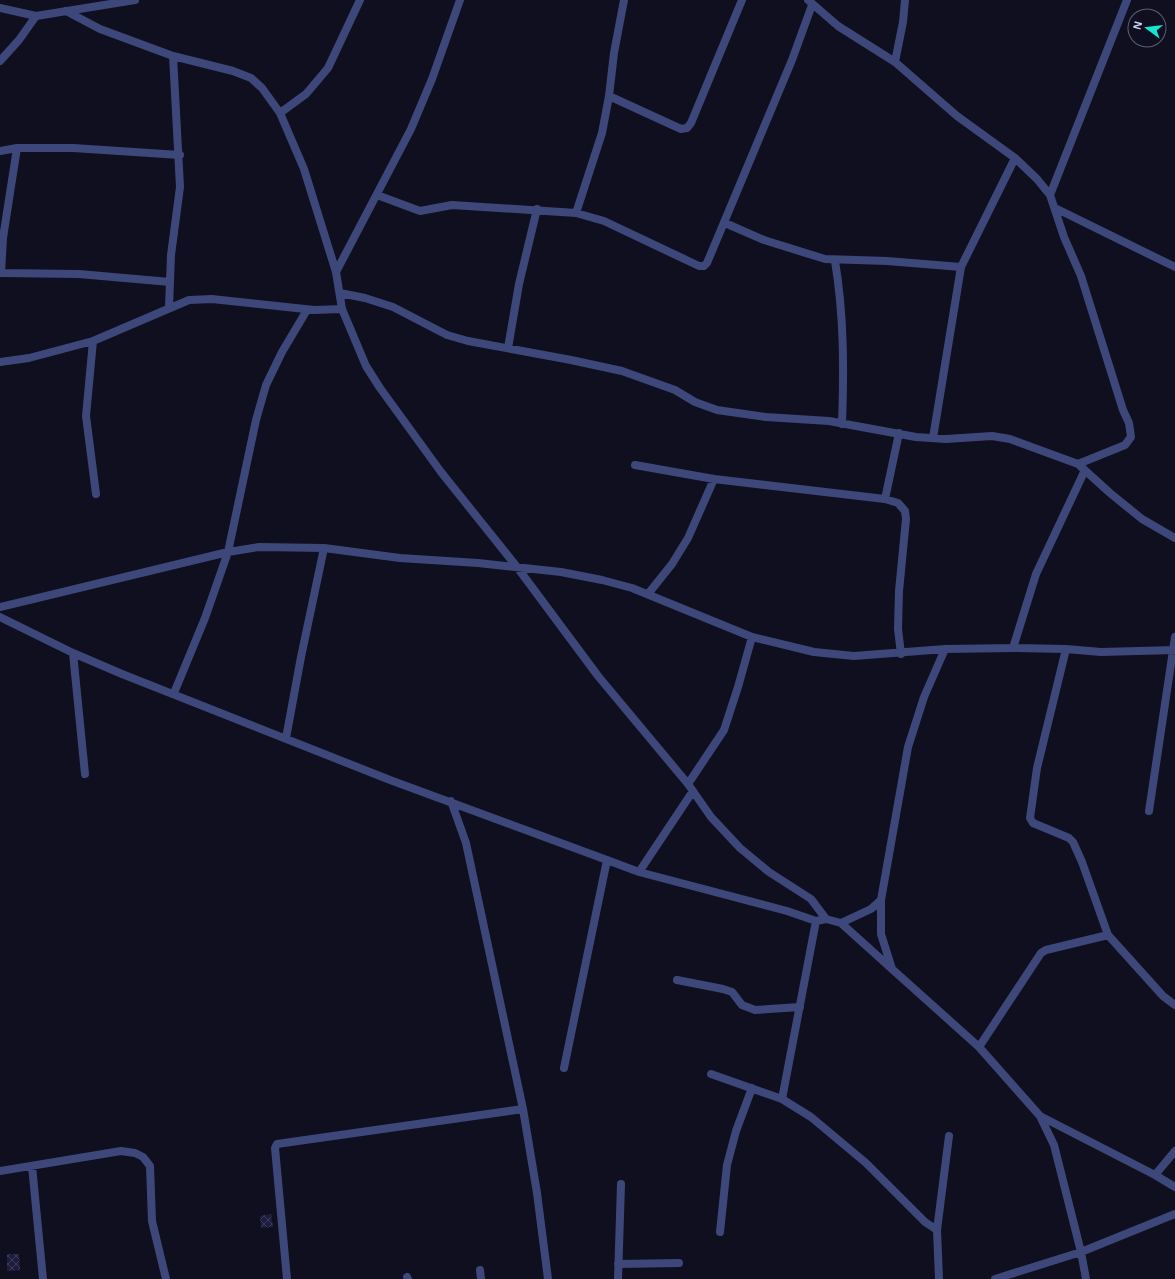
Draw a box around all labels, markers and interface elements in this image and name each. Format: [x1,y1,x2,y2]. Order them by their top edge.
north arrow [1127,8,1167,48]
text: N [1131,20,1144,31]

